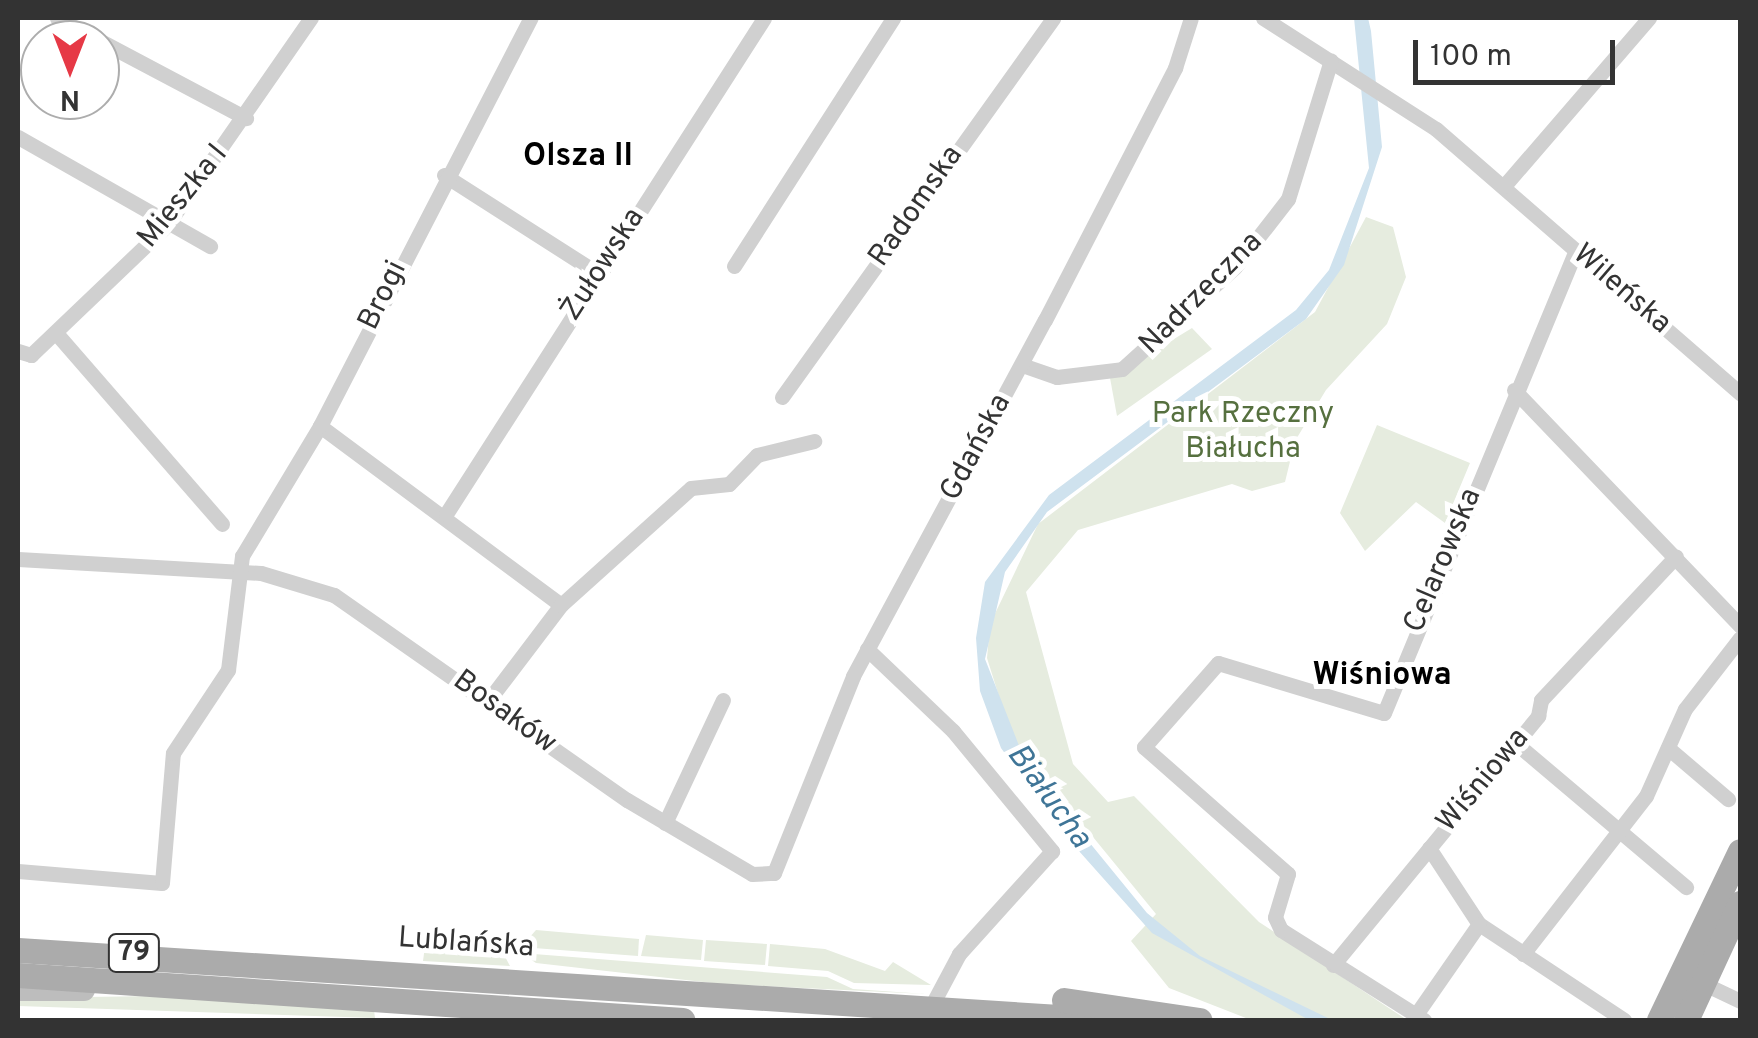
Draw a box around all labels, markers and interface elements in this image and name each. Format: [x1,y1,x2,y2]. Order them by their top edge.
north arrow [20,20,120,120]
scale bar [1418,20,1620,82]
text: 100 m [1430,39,1512,76]
text: N [60,80,80,116]
street label: Mieszka I [131,138,237,256]
district label: Olsza II [523,138,633,176]
street label: Radomska [862,139,972,275]
street label: Żułowska [554,202,654,328]
street label: Nadrzeczna [1133,225,1271,363]
street label: Wileńska [1564,237,1678,343]
street label: Brogi [352,256,416,336]
street label: Gdańska [934,389,1020,507]
park label: Park Rzeczny Białucha [1152,397,1334,468]
street label: Celarowska [1397,483,1491,639]
district label: Wiśniowa [1312,657,1452,695]
street label: Bosaków [445,663,563,763]
street label: Wiśniowa [1430,722,1538,840]
water label: Białucha [997,737,1099,857]
street label: Lublańska [397,921,535,967]
road number: 79 [106,930,162,976]

